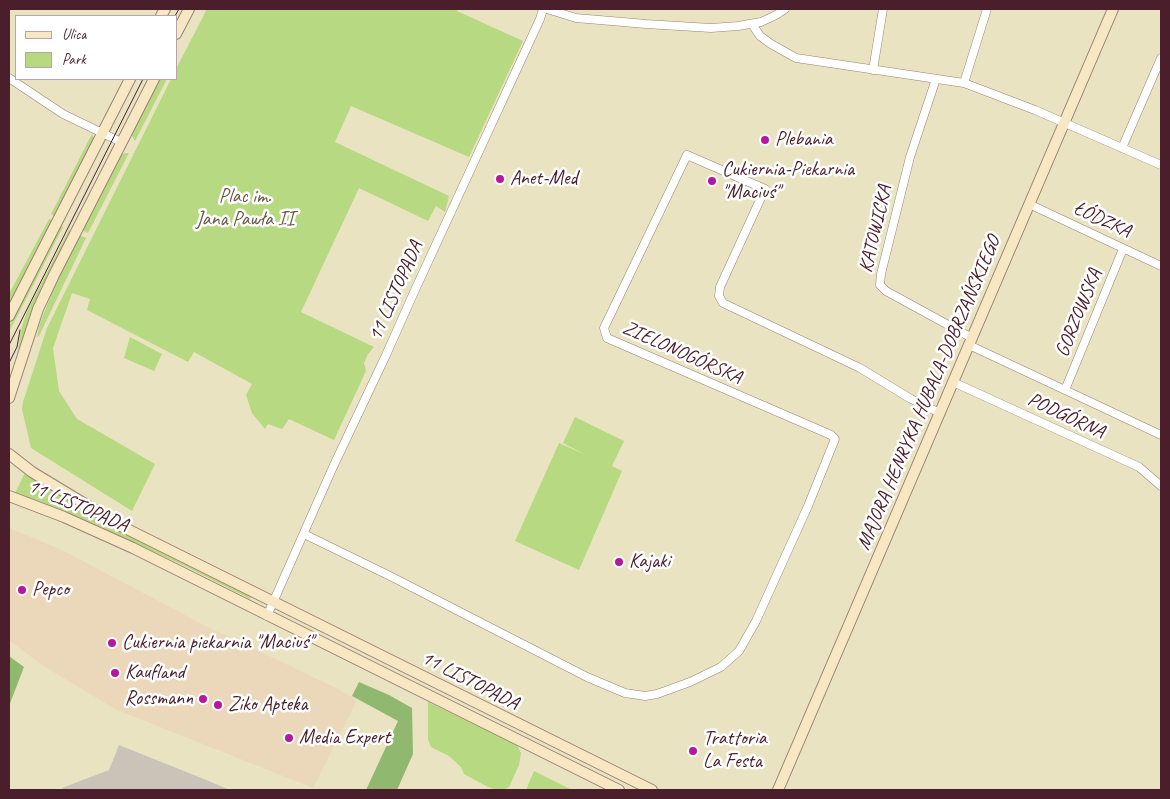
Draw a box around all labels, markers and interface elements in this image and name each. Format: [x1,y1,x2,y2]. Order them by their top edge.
legend [15,15,178,80]
text: Ulica [62,25,86,44]
text: Park [62,50,86,69]
place label: Plebania [775,128,833,152]
marker: Plebania [759,134,771,146]
place label: Cukiernia-Piekarnia "Maciuś" [722,158,854,205]
place label: Anet-Med [510,167,577,191]
marker: Anet-Med [494,173,506,185]
marker: Cukiernia-Piekarnia "Maciuś" [706,175,718,187]
street label: KATOWICKA [854,183,898,275]
park label: Plac im. Jana Pawła II [196,185,294,232]
street label: ŁÓDZKA [1070,196,1134,244]
street label: MAJORA HENRYKA HUBALA-DOBRZAŃSKIEGO [852,232,1006,554]
street label: 11 LISTOPADA [363,238,429,344]
street label: GORZOWSKA [1051,266,1107,360]
street label: ZIELONOGÓRSKA [619,316,745,390]
street label: PODGÓRNA [1024,388,1108,444]
street label: 11 LISTOPADA [24,474,132,538]
place label: Kajaki [629,550,670,574]
marker: Kajaki [613,556,625,568]
place label: Pepco [32,578,69,602]
marker: Pepco [16,584,28,596]
place label: Cukiernia piekarnia "Maciuś" [122,631,313,655]
marker: Cukiernia piekarnia "Maciuś" [106,637,118,649]
street label: 11 LISTOPADA [417,646,523,716]
place label: Kaufland [125,661,185,685]
marker: Kaufland [109,667,121,679]
place label: Rossmann [125,687,193,711]
marker: Rossmann [197,693,209,705]
place label: Ziko Apteka [228,693,307,717]
marker: Ziko Apteka [212,699,224,711]
place label: Media Expert [299,726,390,750]
place label: Trattoria La Festa [703,727,766,774]
marker: Media Expert [283,732,295,744]
marker: Trattoria La Festa [687,745,699,757]

